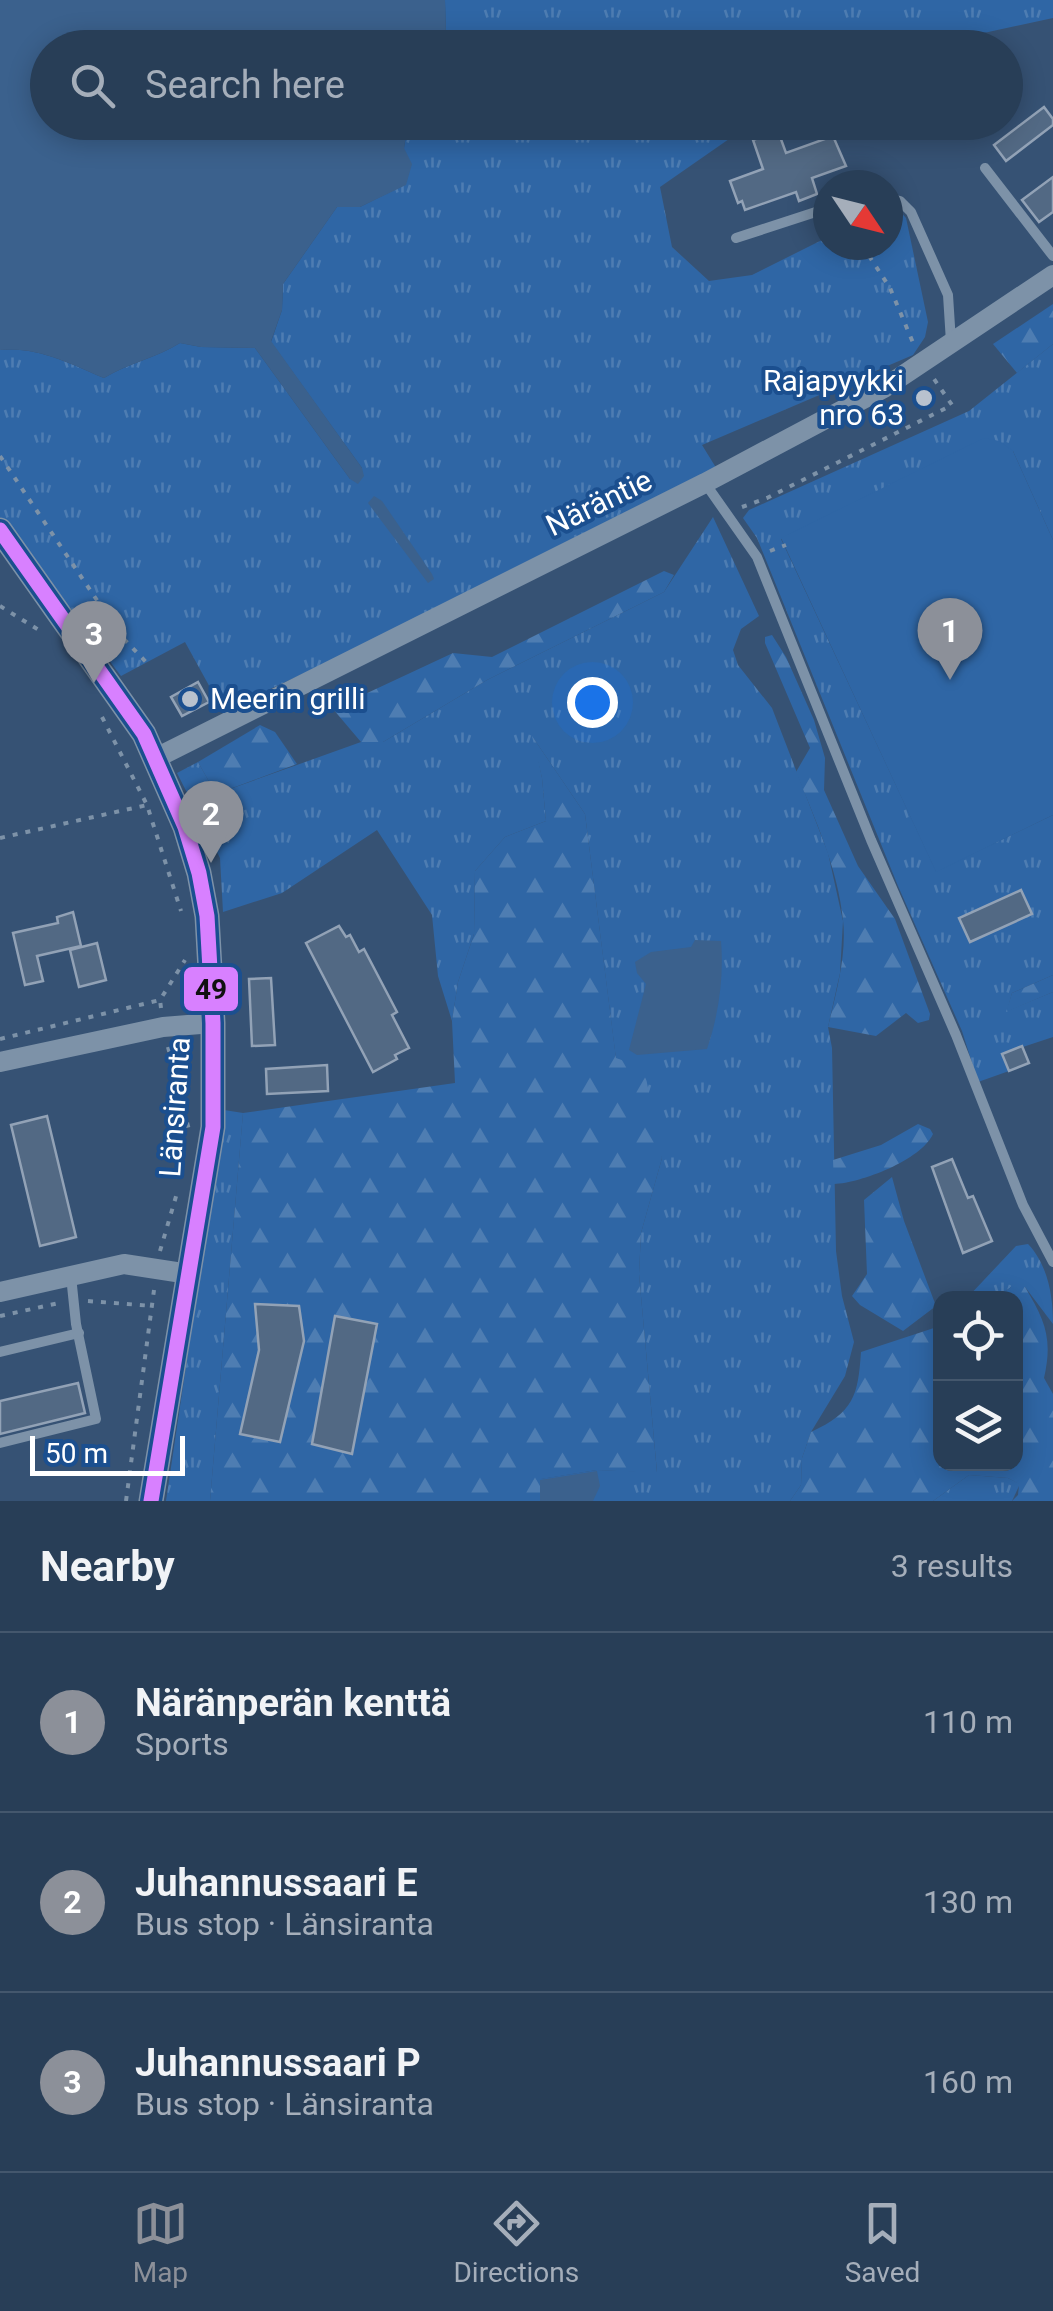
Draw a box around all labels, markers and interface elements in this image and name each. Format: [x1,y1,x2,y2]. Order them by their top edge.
search box [30,30,1023,140]
icon: search [65,58,120,113]
text: Search here [145,63,345,107]
north arrow [813,170,903,260]
place label: Rajapyykki nro 63 [763,363,904,432]
marker: Rajapyykki nro 63 [913,387,935,409]
street label: Näräntie [540,462,657,543]
pin: 1 [918,598,982,680]
pin: 3 [62,600,126,683]
your location [567,677,618,728]
place label: Meerin grilli [210,681,366,716]
marker: Meerin grilli [179,688,201,710]
pin: 2 [178,780,244,863]
line badge: 49 [182,965,240,1013]
text: 49 [195,973,227,1006]
street label: Länsiranta [152,1036,197,1178]
map controls [933,1291,1023,1471]
button: locate [933,1291,1023,1381]
button: layers [933,1381,1023,1471]
scale bar [30,1431,185,1476]
text: 50 m [45,1437,108,1470]
text: Nearby [40,1542,175,1591]
text: 3 results [891,1547,1013,1585]
text: Näränperän kenttä [135,1681,451,1725]
text: 1 [63,1703,82,1741]
text: 110 m [923,1703,1013,1741]
text: Sports [135,1725,229,1763]
text: Juhannussaari E [135,1861,418,1905]
text: 2 [63,1883,82,1921]
text: 130 m [923,1883,1013,1921]
text: Bus stop · Länsiranta [135,1905,434,1943]
text: Juhannussaari P [135,2041,421,2085]
text: 3 [63,2063,82,2101]
text: 160 m [923,2063,1013,2101]
text: Bus stop · Länsiranta [135,2085,434,2123]
tab: Map [133,2196,188,2289]
tab: Directions [453,2196,579,2289]
tab: Saved [845,2196,920,2289]

